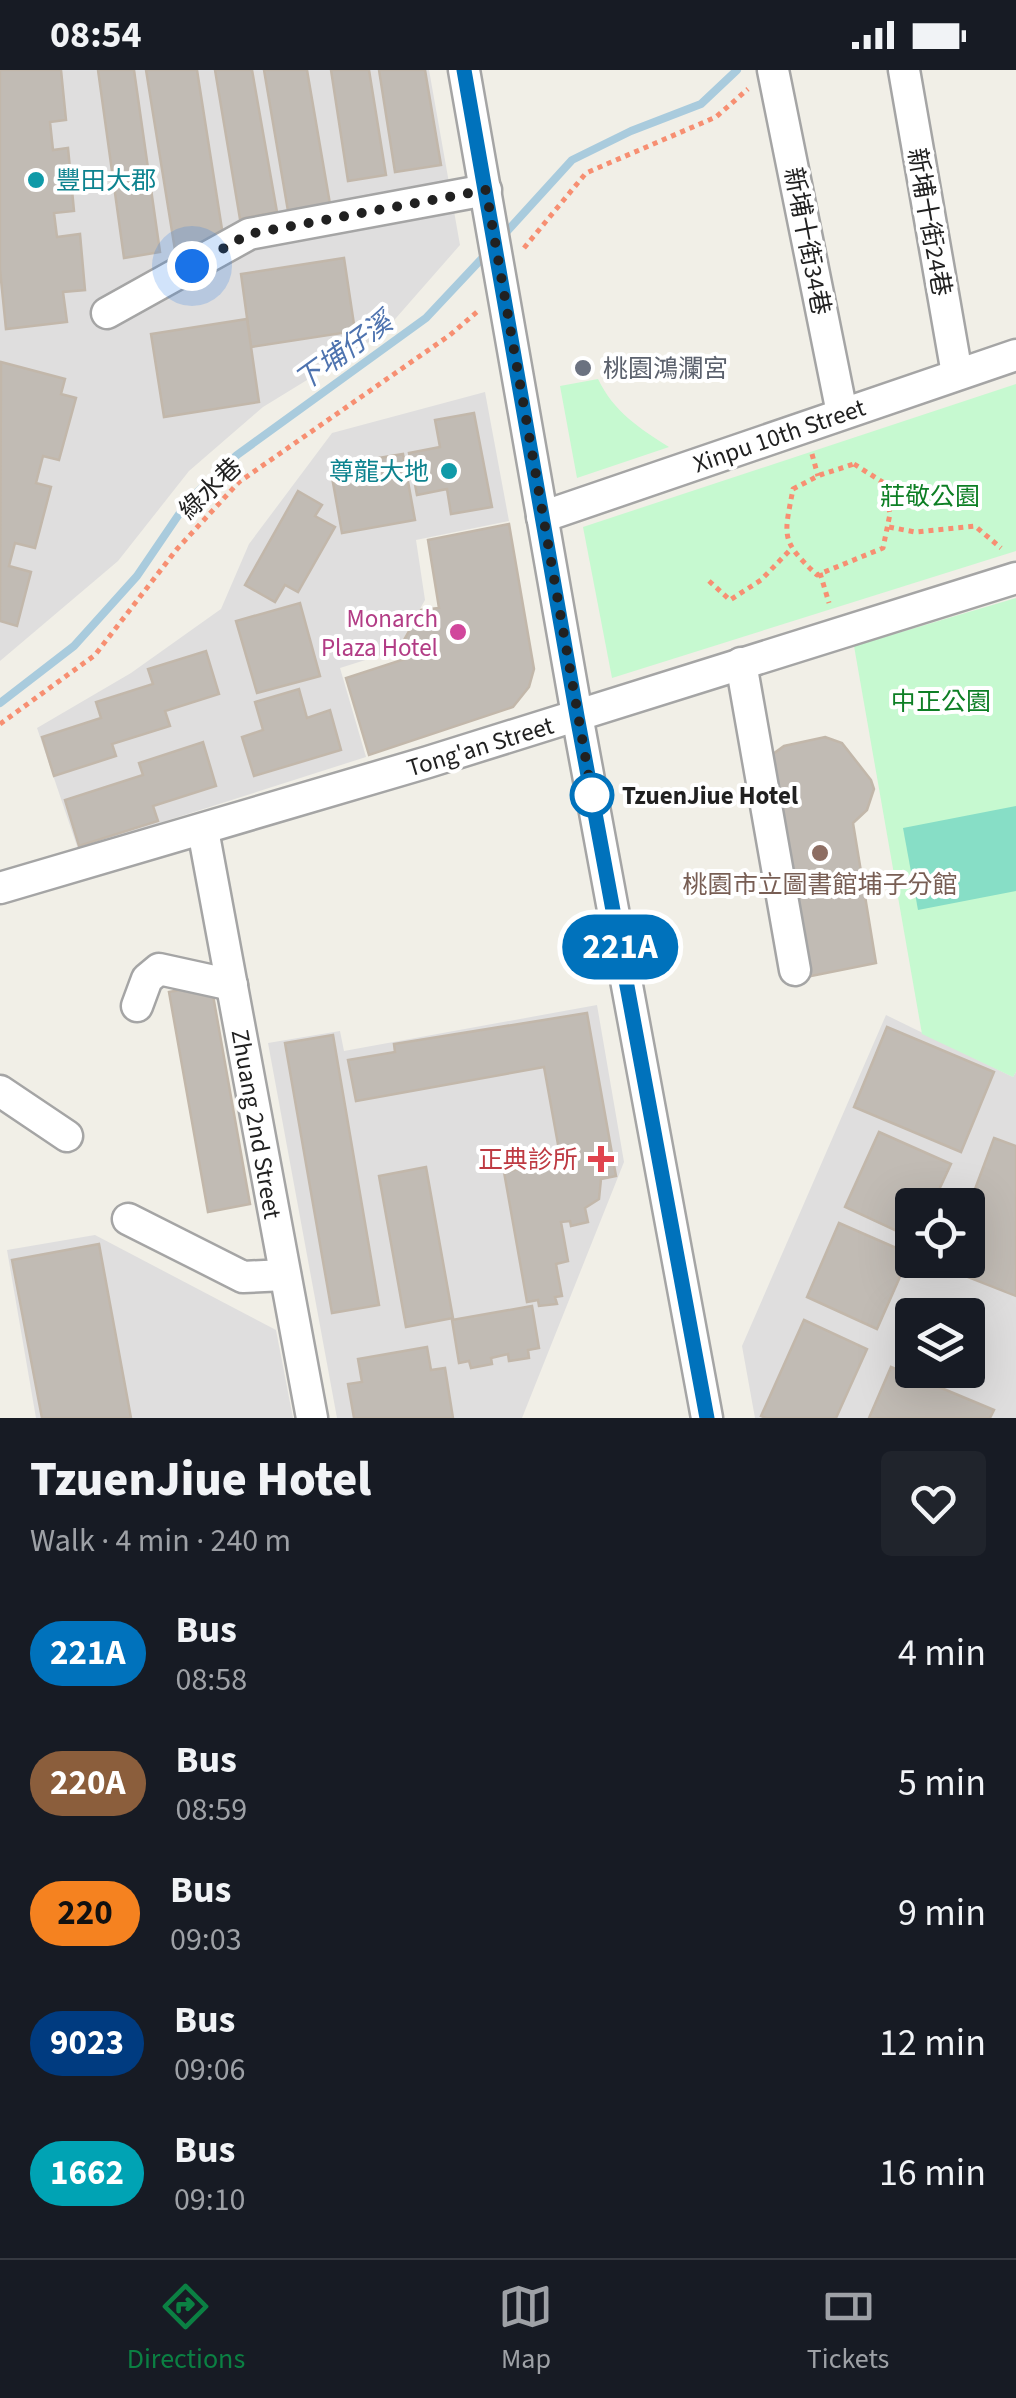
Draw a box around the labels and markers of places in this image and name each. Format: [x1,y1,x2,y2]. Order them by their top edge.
place label: 豐田大郡 [56,163,156,199]
marker: 豐田大郡 [25,169,47,191]
place label: 桃園鴻瀾宮 [603,351,728,387]
marker: 桃園鴻瀾宮 [572,357,594,379]
place label: 尊龍大地 [329,454,429,490]
marker: 尊龍大地 [438,460,460,482]
place label: Monarch Plaza Hotel [321,601,438,666]
marker: Monarch Plaza Hotel [447,621,469,643]
marker: TzuenJiue Hotel [571,774,613,816]
place label: TzuenJiue Hotel [622,778,798,814]
marker: 桃園市立圖書館埔子分館 [809,842,831,864]
place label: 桃園市立圖書館埔子分館 [682,867,958,903]
place label: 正典診所 [478,1142,578,1178]
marker: 正典診所 [588,1146,614,1172]

